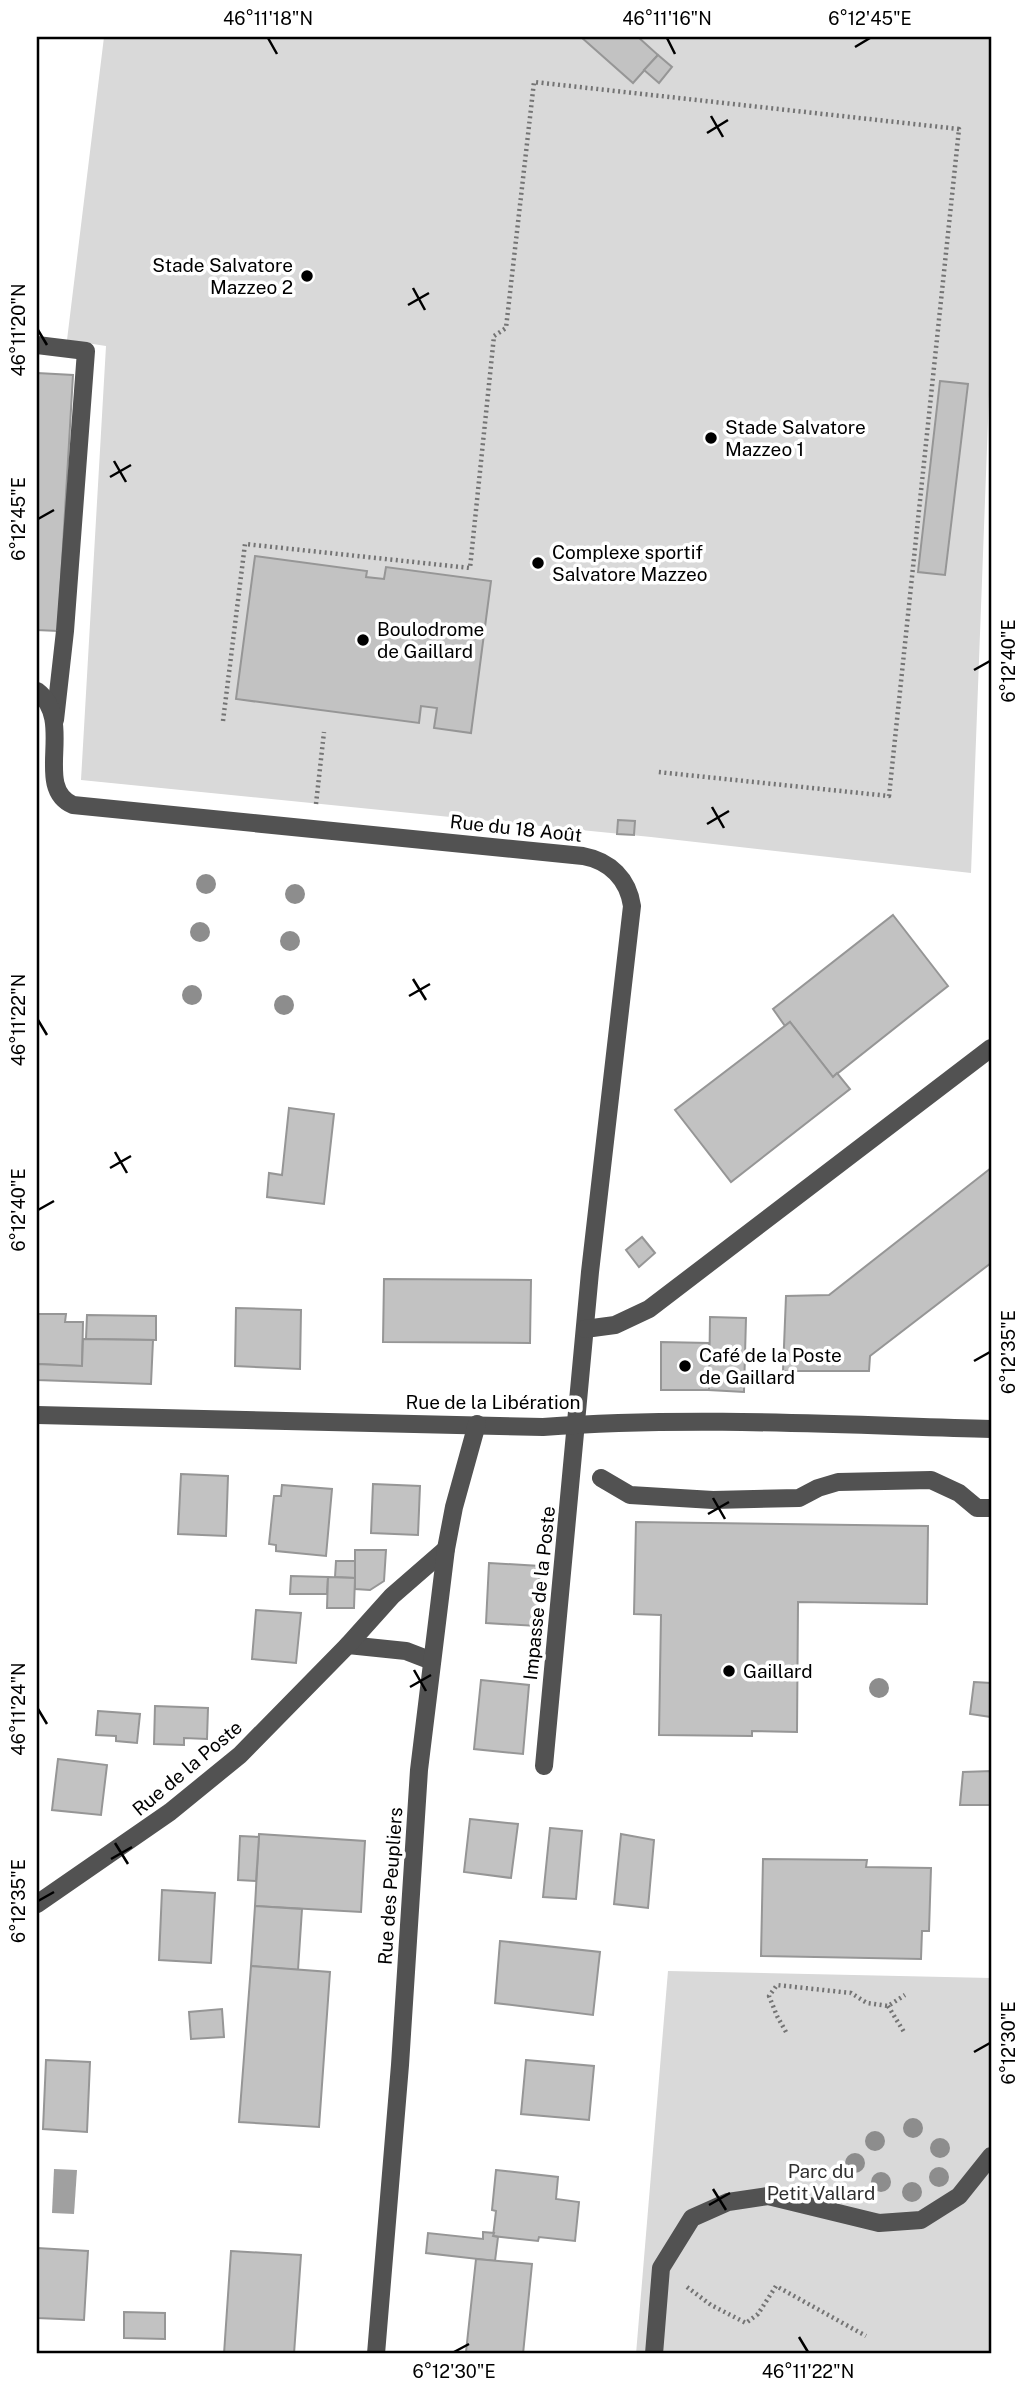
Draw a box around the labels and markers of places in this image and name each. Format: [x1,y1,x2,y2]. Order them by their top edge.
place label: Stade Salvatore Mazzeo 2 [152,254,293,298]
marker: Stade Salvatore Mazzeo 2 [299,268,315,284]
place label: Stade Salvatore Mazzeo 1 [725,416,866,460]
marker: Stade Salvatore Mazzeo 1 [703,430,719,446]
place label: Complexe sportif Salvatore Mazzeo [552,541,708,585]
marker: Complexe sportif Salvatore Mazzeo [530,555,546,571]
place label: Boulodrome de Gaillard [377,618,484,662]
marker: Boulodrome de Gaillard [355,632,371,648]
place label: Café de la Poste de Gaillard [699,1344,842,1388]
marker: Café de la Poste de Gaillard [677,1358,693,1374]
place label: Gaillard [743,1660,813,1682]
marker: Gaillard [721,1663,737,1679]

